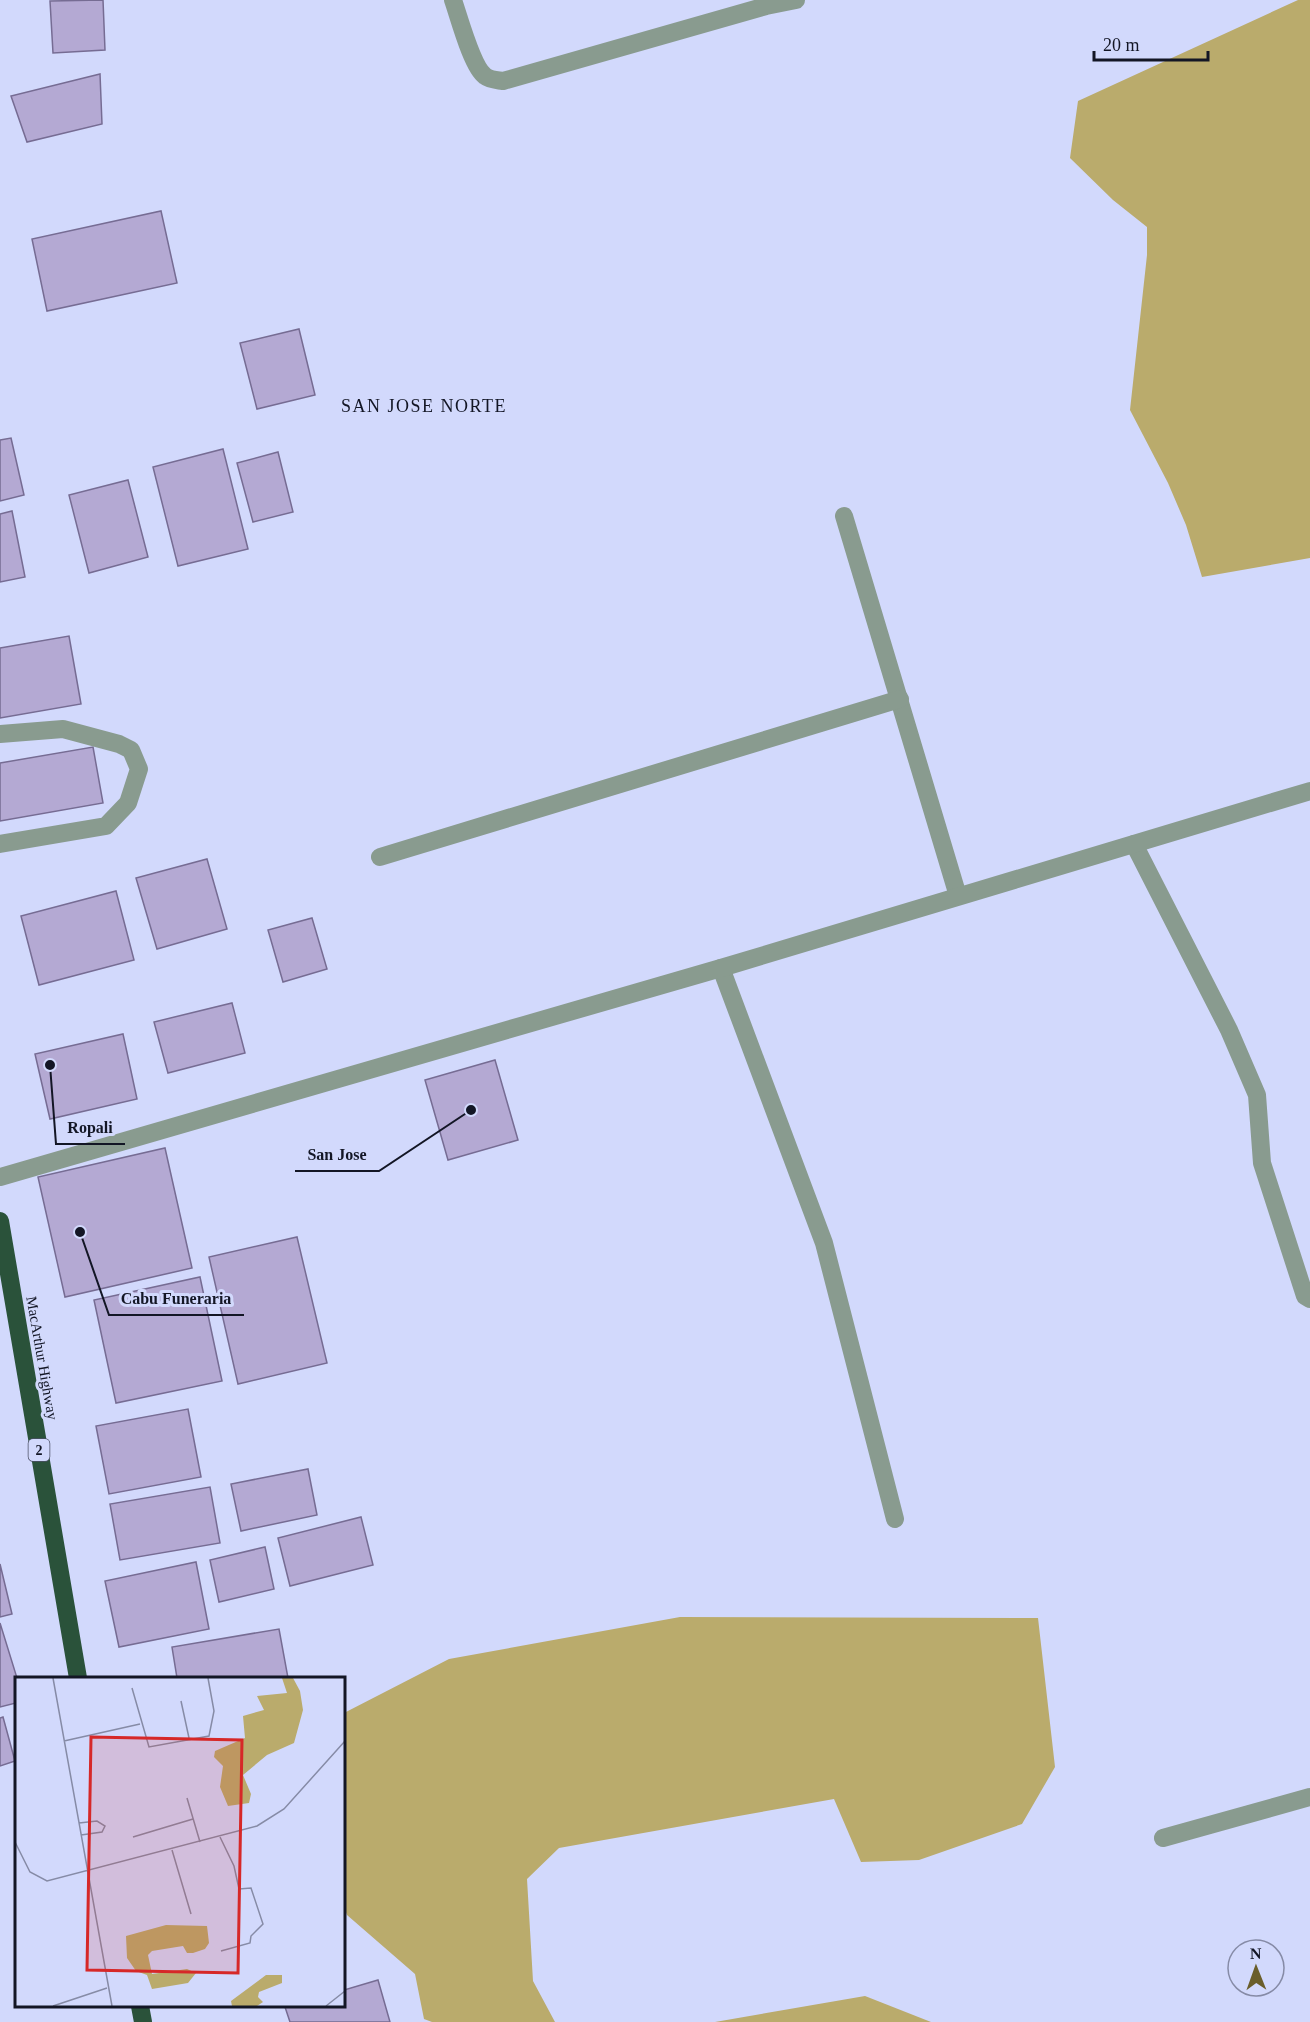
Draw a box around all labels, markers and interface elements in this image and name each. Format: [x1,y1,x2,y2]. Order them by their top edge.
scale bar [1094,24,1208,62]
text: 20 m [1103,35,1140,55]
district label: SAN JOSE NORTE [341,396,507,416]
callout: Ropali [56,1110,125,1144]
text: Ropali [67,1119,113,1137]
callout: San Jose [295,1137,379,1171]
text: San Jose [307,1146,367,1163]
callout: Cabu Funeraria [109,1281,244,1315]
text: Cabu Funeraria [121,1290,231,1307]
street label: MacArthur Highway [23,1295,61,1422]
road number: 2 [28,1439,50,1461]
inset map [15,1677,345,2007]
north arrow [1226,1938,1286,1998]
text: N [1250,1945,1262,1962]

